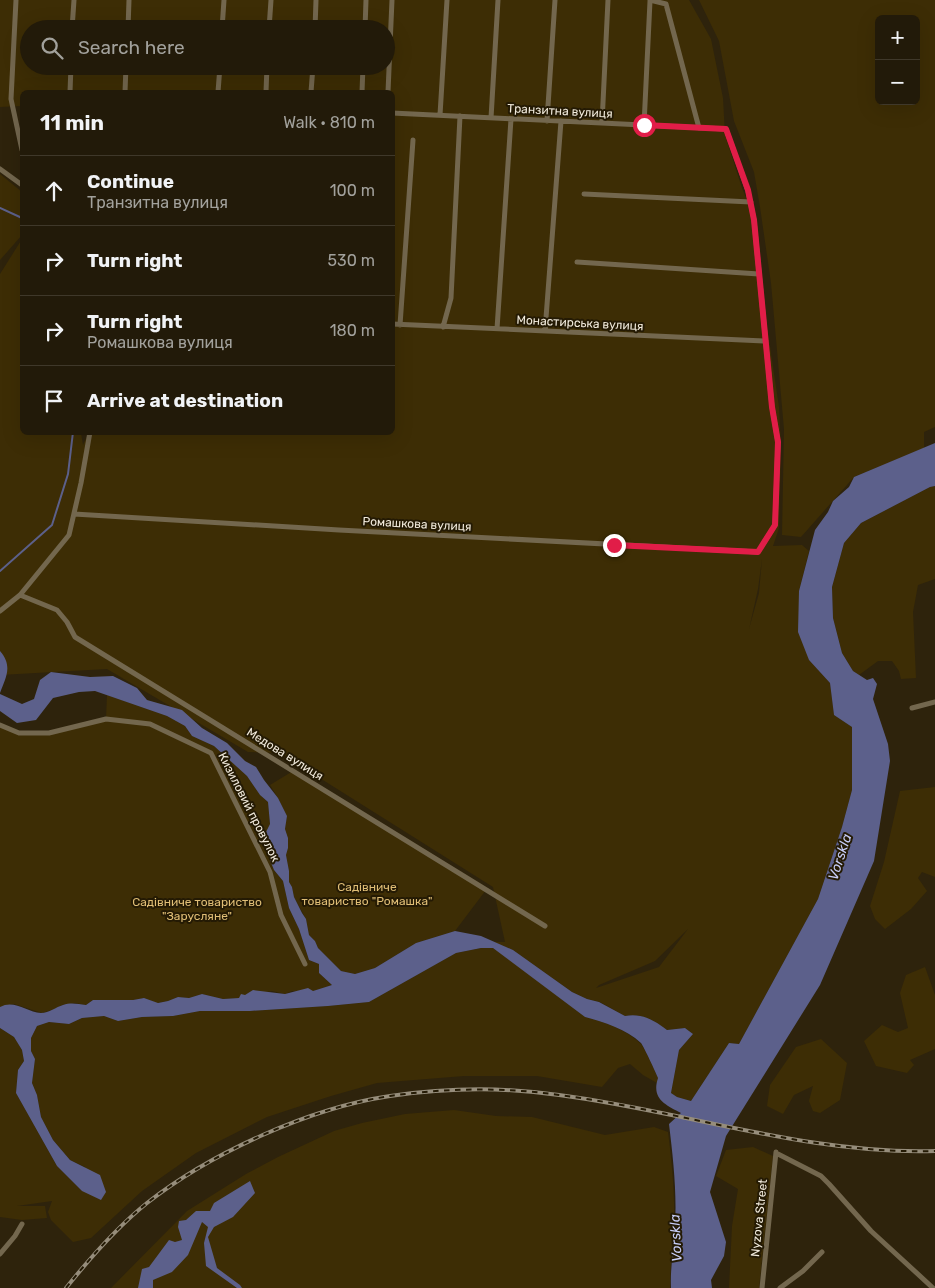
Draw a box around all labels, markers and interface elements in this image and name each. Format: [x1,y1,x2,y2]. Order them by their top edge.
map controls [875,15,920,105]
button: + [875,15,920,60]
search box [20,20,395,75]
icon: search [38,34,66,62]
text: Search here [78,36,185,59]
button: − [875,60,920,105]
street label: Транзитна вулиця [507,101,613,121]
text: 11 min [40,110,104,135]
text: Walk · 810 m [283,113,375,132]
route start [633,114,656,137]
text: Continue [87,170,174,193]
icon: ahead [40,177,68,205]
text: 100 m [330,181,375,200]
text: Транзитна вулиця [87,193,228,212]
icon: right [40,247,68,275]
text: Turn right [87,249,182,272]
text: 530 m [328,251,375,270]
text: Turn right [87,310,182,333]
street label: Монастирська вулиця [516,313,644,333]
icon: right [40,317,68,345]
text: 180 m [330,321,375,340]
text: Ромашкова вулиця [87,333,233,352]
icon: arrive [40,387,68,415]
text: Arrive at destination [87,389,283,412]
street label: Ромашкова вулиця [362,514,472,534]
route end [603,534,626,557]
street label: Медова вулиця [244,725,326,783]
street label: Кизиловий провулок [215,750,283,865]
water label: Vorskla [825,832,855,882]
park label: Садівниче товариство "Ромашка" [301,880,433,908]
park label: Садівниче товариство "Зарусляне" [132,895,262,923]
street label: Nyzova Street [748,1178,770,1258]
water label: Vorskla [666,1214,686,1262]

